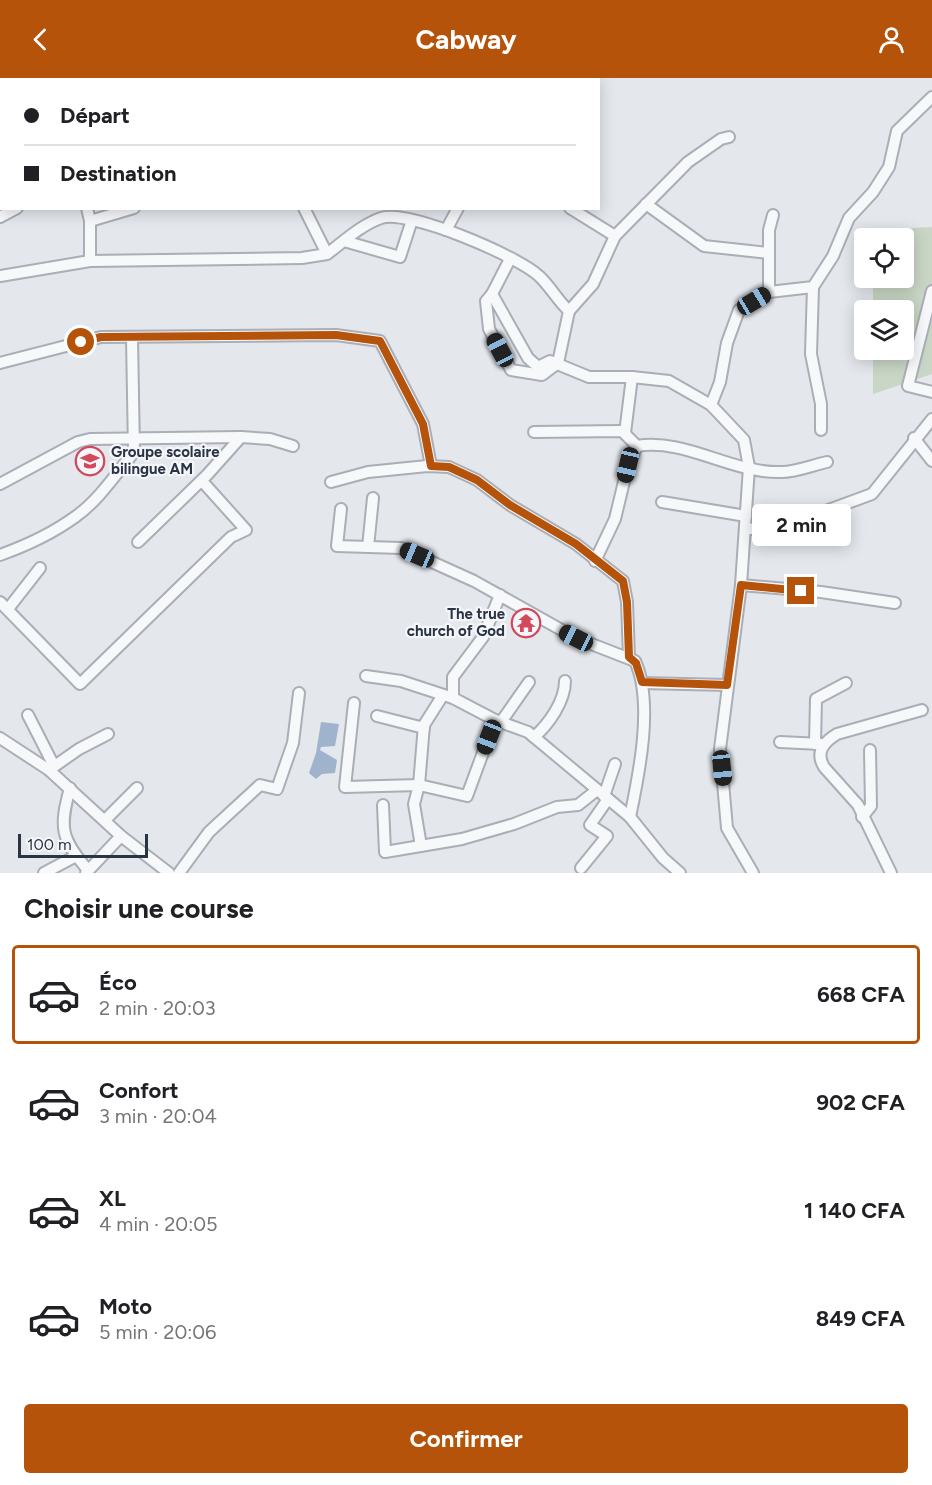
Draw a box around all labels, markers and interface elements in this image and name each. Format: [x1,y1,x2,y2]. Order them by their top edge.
icon: back [24,23,57,56]
text: Cabway [415,23,517,56]
icon: person [875,23,908,56]
text: Départ [60,102,130,129]
text: Destination [60,160,177,187]
map controls [854,228,914,360]
button: locate [854,228,914,288]
car [734,284,774,318]
button: layers [854,300,914,360]
route start [67,328,94,355]
car [484,330,516,370]
place label: Groupe scolaire bilingue AM [111,443,220,478]
school or university icon: Groupe scolaire bilingue AM [74,445,106,477]
car [615,445,641,485]
callout: 2 min [752,504,850,546]
text: 2 min [776,513,827,537]
car [397,540,437,570]
route end [787,577,814,604]
place label: The true church of God [407,605,506,640]
temple icon: The true church of God [510,607,542,639]
car [556,622,596,654]
car [474,717,504,757]
car [711,749,733,787]
scale bar [18,831,148,858]
text: 100 m [27,835,72,854]
text: Choisir une course [24,892,254,925]
icon: car [27,968,81,1022]
text: Éco [99,969,137,996]
text: 668 CFA [817,981,905,1008]
text: 2 min · 20:03 [99,996,216,1020]
icon: car [27,1076,81,1130]
text: Confort [99,1077,179,1104]
text: 902 CFA [816,1089,905,1116]
text: 3 min · 20:04 [99,1104,217,1128]
icon: car [27,1184,81,1238]
text: XL [99,1185,126,1212]
text: 1 140 CFA [804,1197,905,1224]
text: 4 min · 20:05 [99,1212,218,1236]
icon: car [27,1292,81,1346]
text: Moto [99,1293,152,1320]
text: 849 CFA [816,1305,905,1332]
text: 5 min · 20:06 [99,1320,216,1344]
button: Confirmer [24,1404,908,1473]

